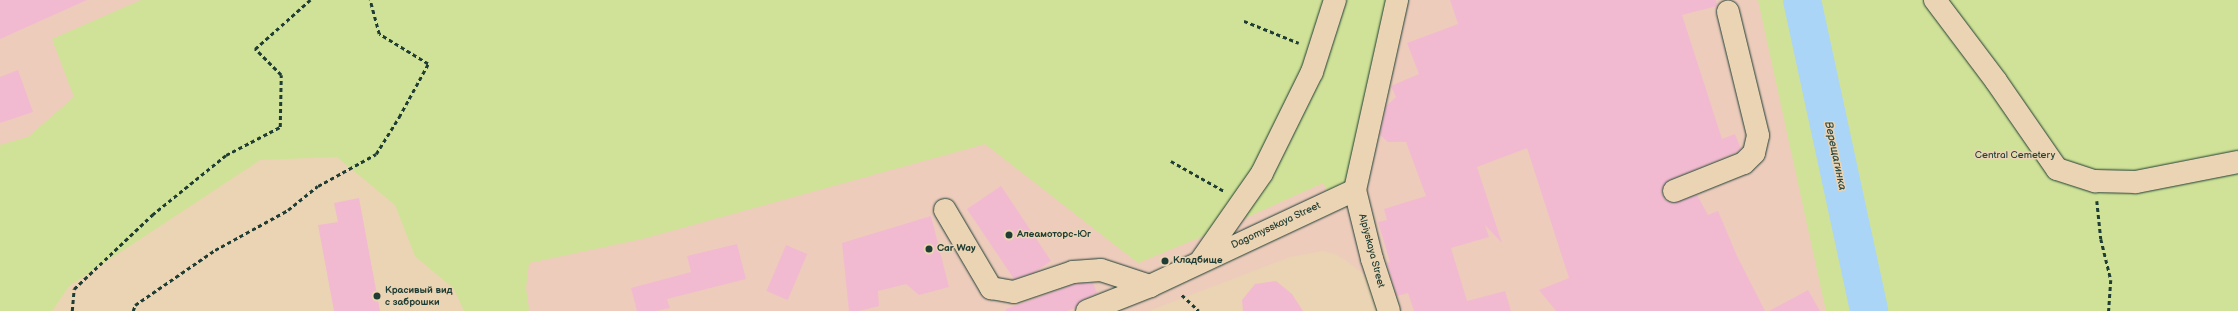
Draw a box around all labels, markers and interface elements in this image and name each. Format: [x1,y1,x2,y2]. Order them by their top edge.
water label: Верещагинка [1821,120,1849,192]
park label: Central Cemetery [1975,150,2055,162]
street label: Dagomysskaya Street [1229,200,1323,252]
street label: Alpiyskaya Street [1355,213,1387,289]
place label: Алеамоторс-Юг [1017,229,1091,241]
marker: Алеамоторс-Юг [1004,230,1014,240]
place label: Car Way [937,243,976,255]
marker: Car Way [924,244,934,254]
place label: Кладбище [1173,255,1222,267]
marker: Кладбище [1160,256,1170,266]
place label: Красивый вид с заброшки [385,284,453,308]
marker: Красивый вид с заброшки [372,291,382,301]

